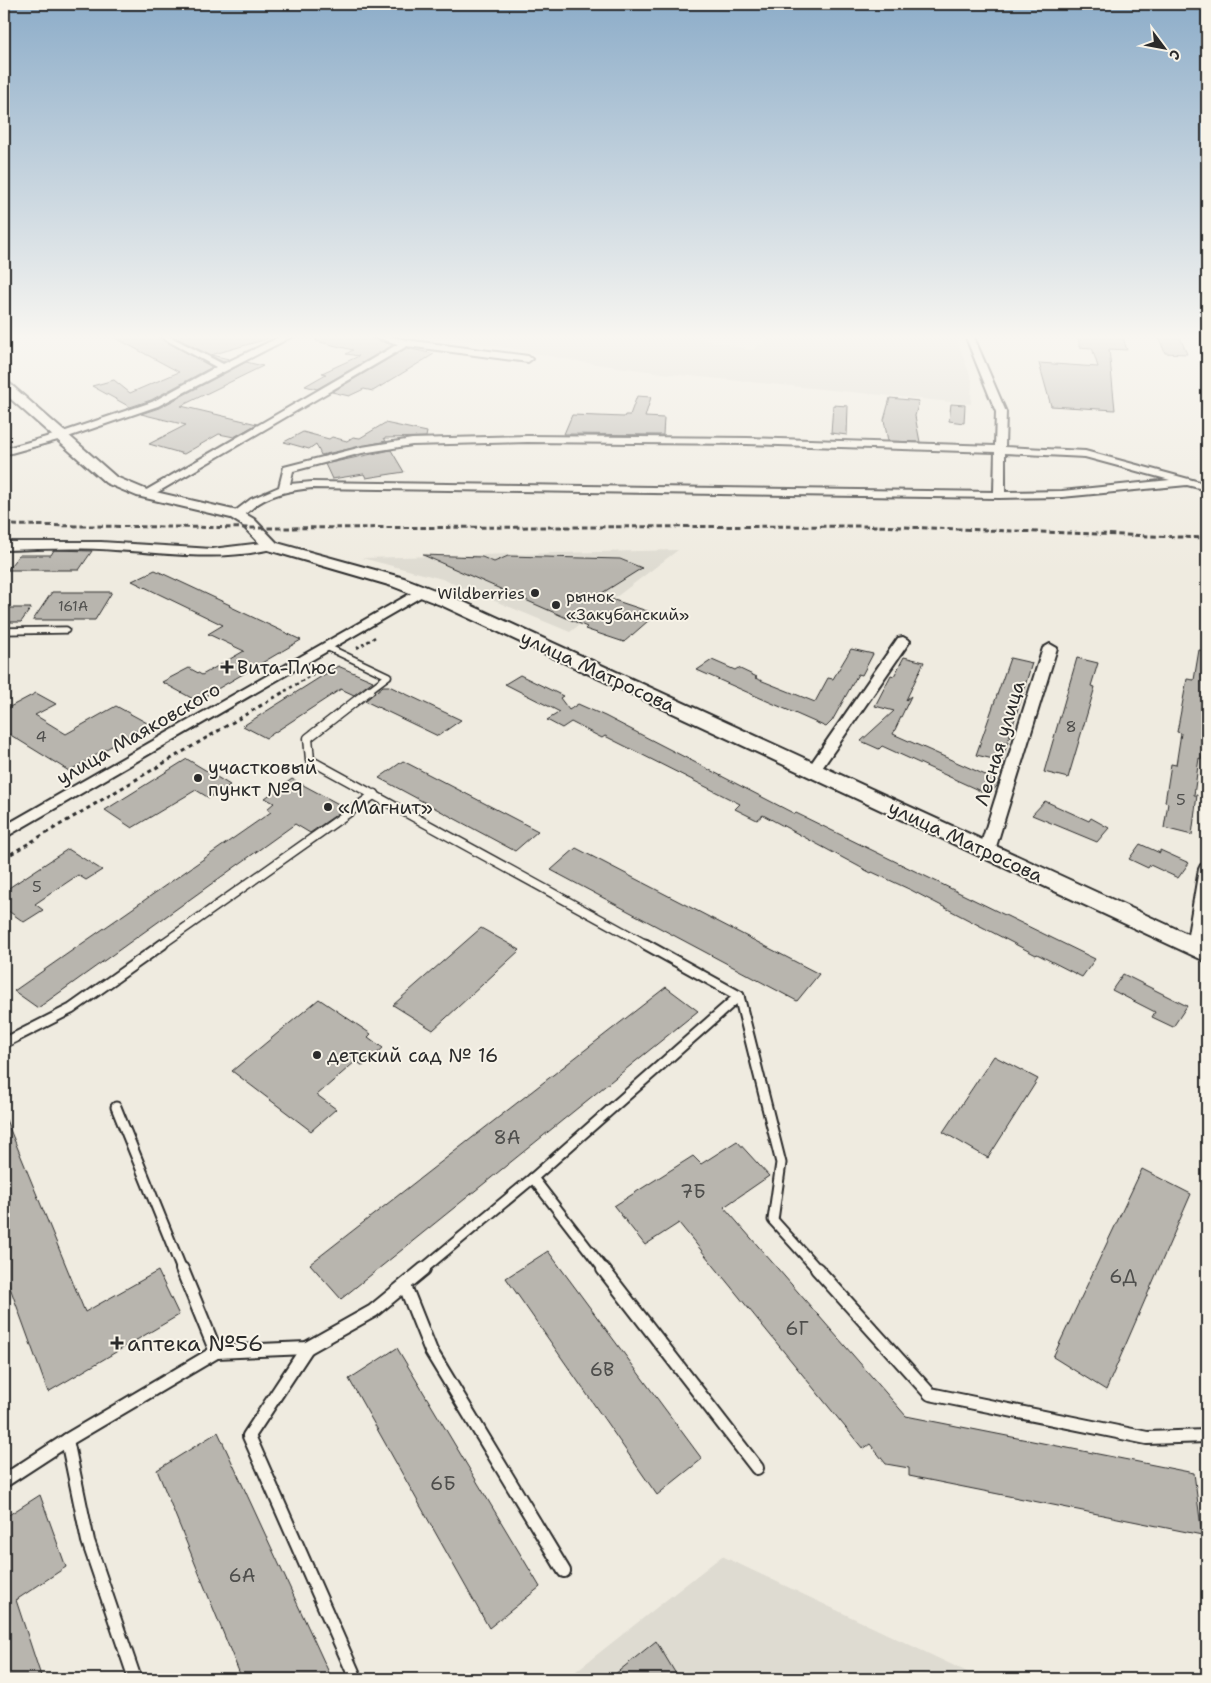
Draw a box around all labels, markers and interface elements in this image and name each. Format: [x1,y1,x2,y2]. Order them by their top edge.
north arrow [1138,22,1188,72]
text: С [1165,46,1185,63]
place label: Wildberries [437,583,525,604]
place label: рынок «Закубанский» [566,586,689,625]
marker: Wildberries [529,587,541,599]
house number: 161А [58,597,88,615]
marker: рынок «Закубанский» [550,599,562,611]
street label: улица Матросова [516,625,679,718]
place label: Вита-Плюс [237,655,336,680]
marker: Вита-Плюс [221,661,233,673]
street label: улица Маяковского [52,676,225,791]
street label: Лесная улица [969,677,1030,809]
house number: 8 [1065,716,1077,737]
house number: 4 [35,726,47,747]
place label: участковый пункт №9 [208,755,317,802]
marker: участковый пункт №9 [192,772,204,784]
house number: 5 [1176,789,1186,810]
place label: «Магнит» [338,795,433,820]
street label: улица Матросова [884,795,1047,888]
marker: «Магнит» [322,801,334,813]
house number: 5 [32,876,42,897]
place label: детский сад № 16 [327,1043,498,1068]
marker: детский сад № 16 [311,1049,323,1061]
house number: 8А [493,1125,521,1150]
house number: 7Б [680,1179,706,1204]
house number: 6Д [1109,1264,1138,1289]
house number: 6Г [785,1316,810,1341]
place label: аптека №56 [127,1329,263,1358]
marker: аптека №56 [111,1337,123,1349]
house number: 6В [590,1357,614,1382]
house number: 6Б [430,1471,456,1496]
house number: 6А [228,1563,256,1588]

